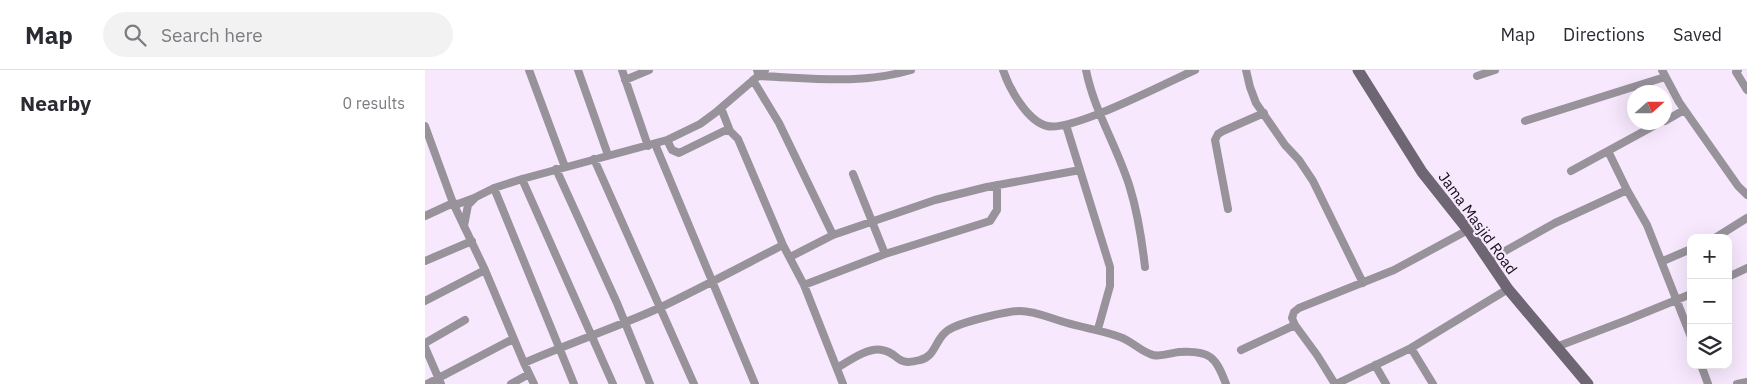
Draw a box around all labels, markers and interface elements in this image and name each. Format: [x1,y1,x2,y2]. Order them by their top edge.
search box [103,12,453,57]
text: Map [25,19,73,51]
icon: search [121,21,149,49]
text: Search here [161,23,263,47]
text: Map [1500,23,1535,46]
text: Directions [1563,23,1645,46]
text: Saved [1673,23,1722,46]
north arrow [1627,85,1672,130]
text: Nearby [20,89,91,117]
text: 0 results [342,93,405,113]
street label: Jama Masjid Road [1434,168,1522,278]
map controls [1687,234,1732,369]
button: + [1687,234,1732,279]
button: − [1687,279,1732,324]
button: layers [1687,324,1732,369]

